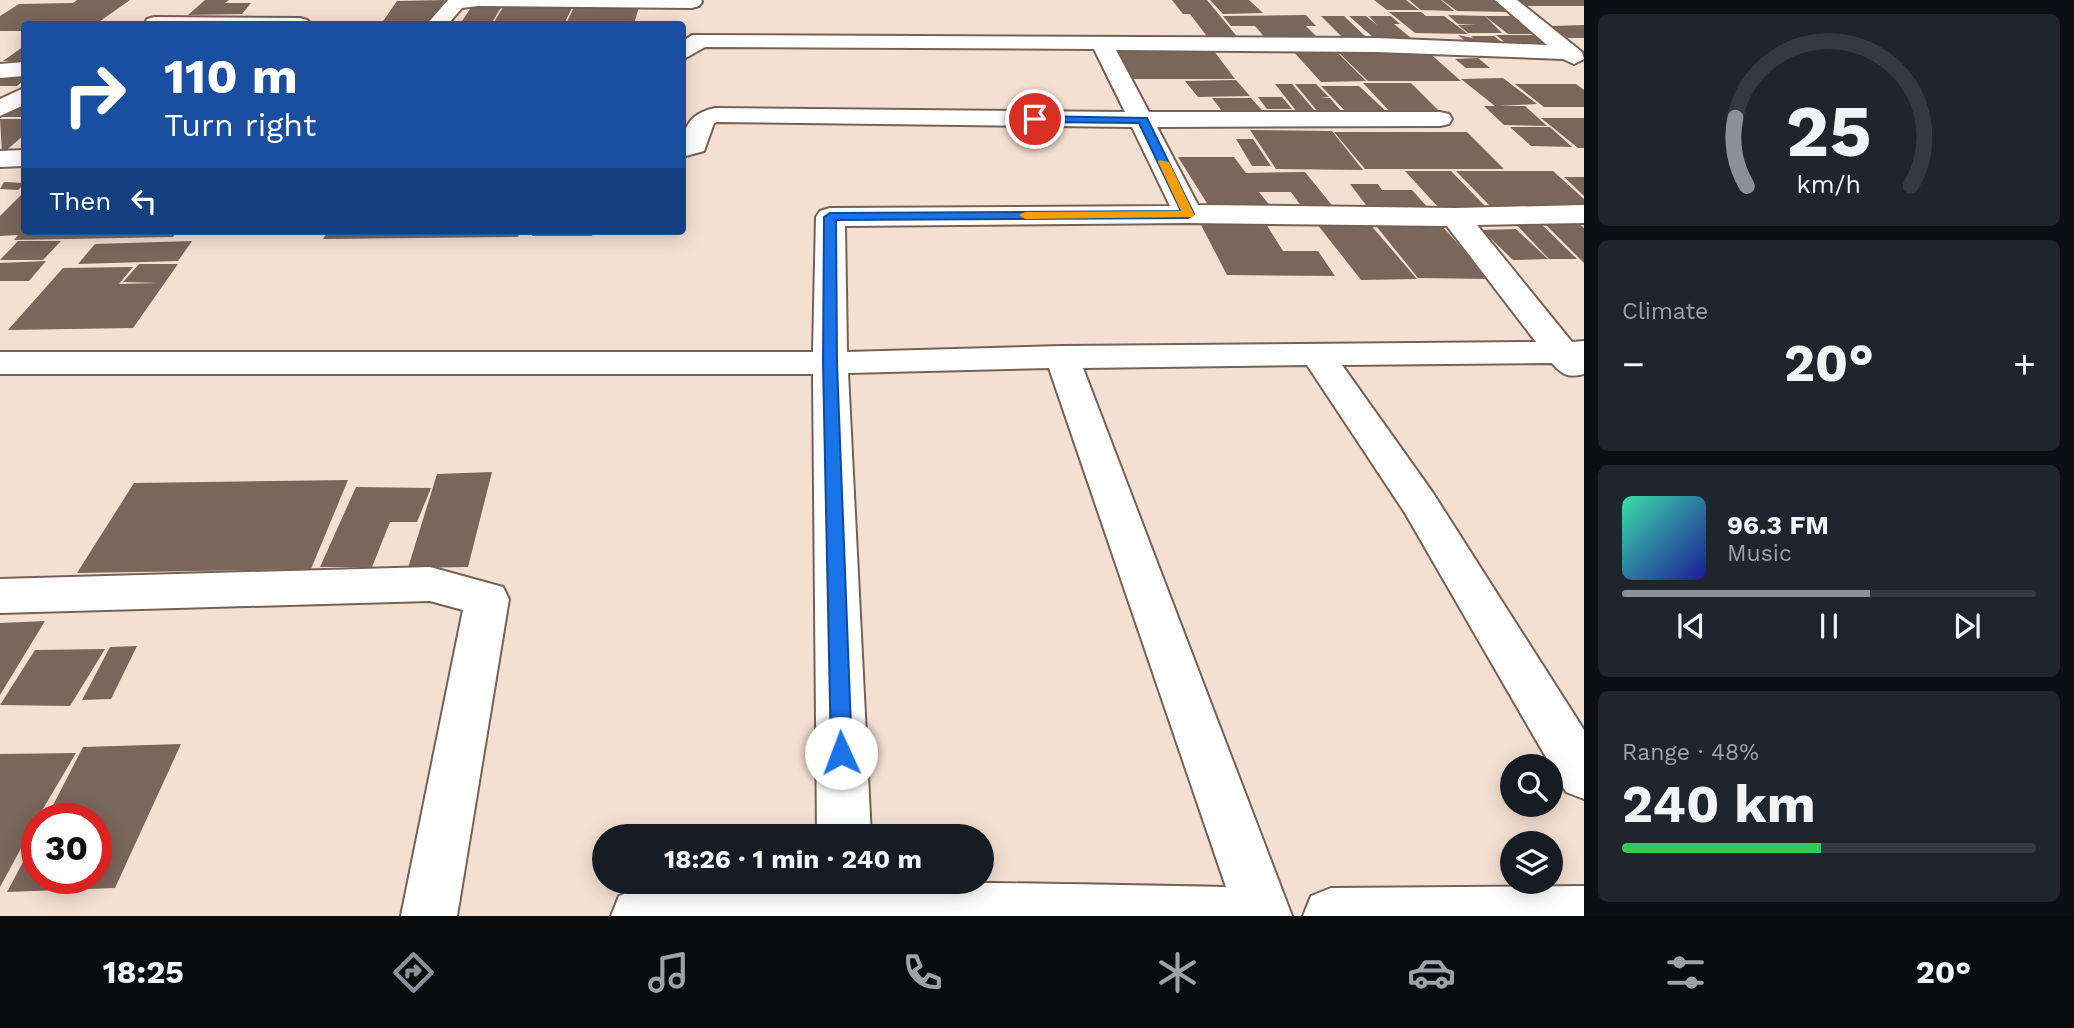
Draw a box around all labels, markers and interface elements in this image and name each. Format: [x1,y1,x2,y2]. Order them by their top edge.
text: 110 m [164,47,298,105]
icon: right [49,49,140,140]
text: 25 [1786,88,1872,174]
pin [1005,89,1065,149]
icon: arrive [1016,100,1054,138]
text: Turn right [164,106,316,144]
text: km/h [1797,170,1861,199]
icon: left [125,182,163,220]
text: Then [49,186,111,216]
text: Climate [1622,298,1708,325]
text: 20° [1784,333,1874,394]
text: − [1622,342,1645,386]
text: + [2013,342,2036,386]
text: 96.3 FM [1727,510,1829,540]
text: Music [1727,540,1792,567]
icon: previous [1672,607,1710,645]
icon: pause [1810,607,1848,645]
icon: next [1948,607,1986,645]
position arrow [804,716,878,790]
text: Range · 48% [1622,739,1759,766]
map controls [1500,754,1563,894]
button: search [1500,754,1563,817]
text: 240 km [1622,774,1816,835]
speed limit sign: 30 [21,803,112,894]
button: layers [1500,831,1563,894]
text: 18:26 · 1 min · 240 m [664,844,922,874]
icon: directions [389,948,438,997]
icon: music [644,948,693,997]
icon: phone [898,948,947,997]
icon: climate [1153,948,1202,997]
icon: car [1407,948,1456,997]
icon: filters [1661,948,1710,997]
text: 18:25 [103,953,184,991]
text: 20° [1916,953,1971,991]

